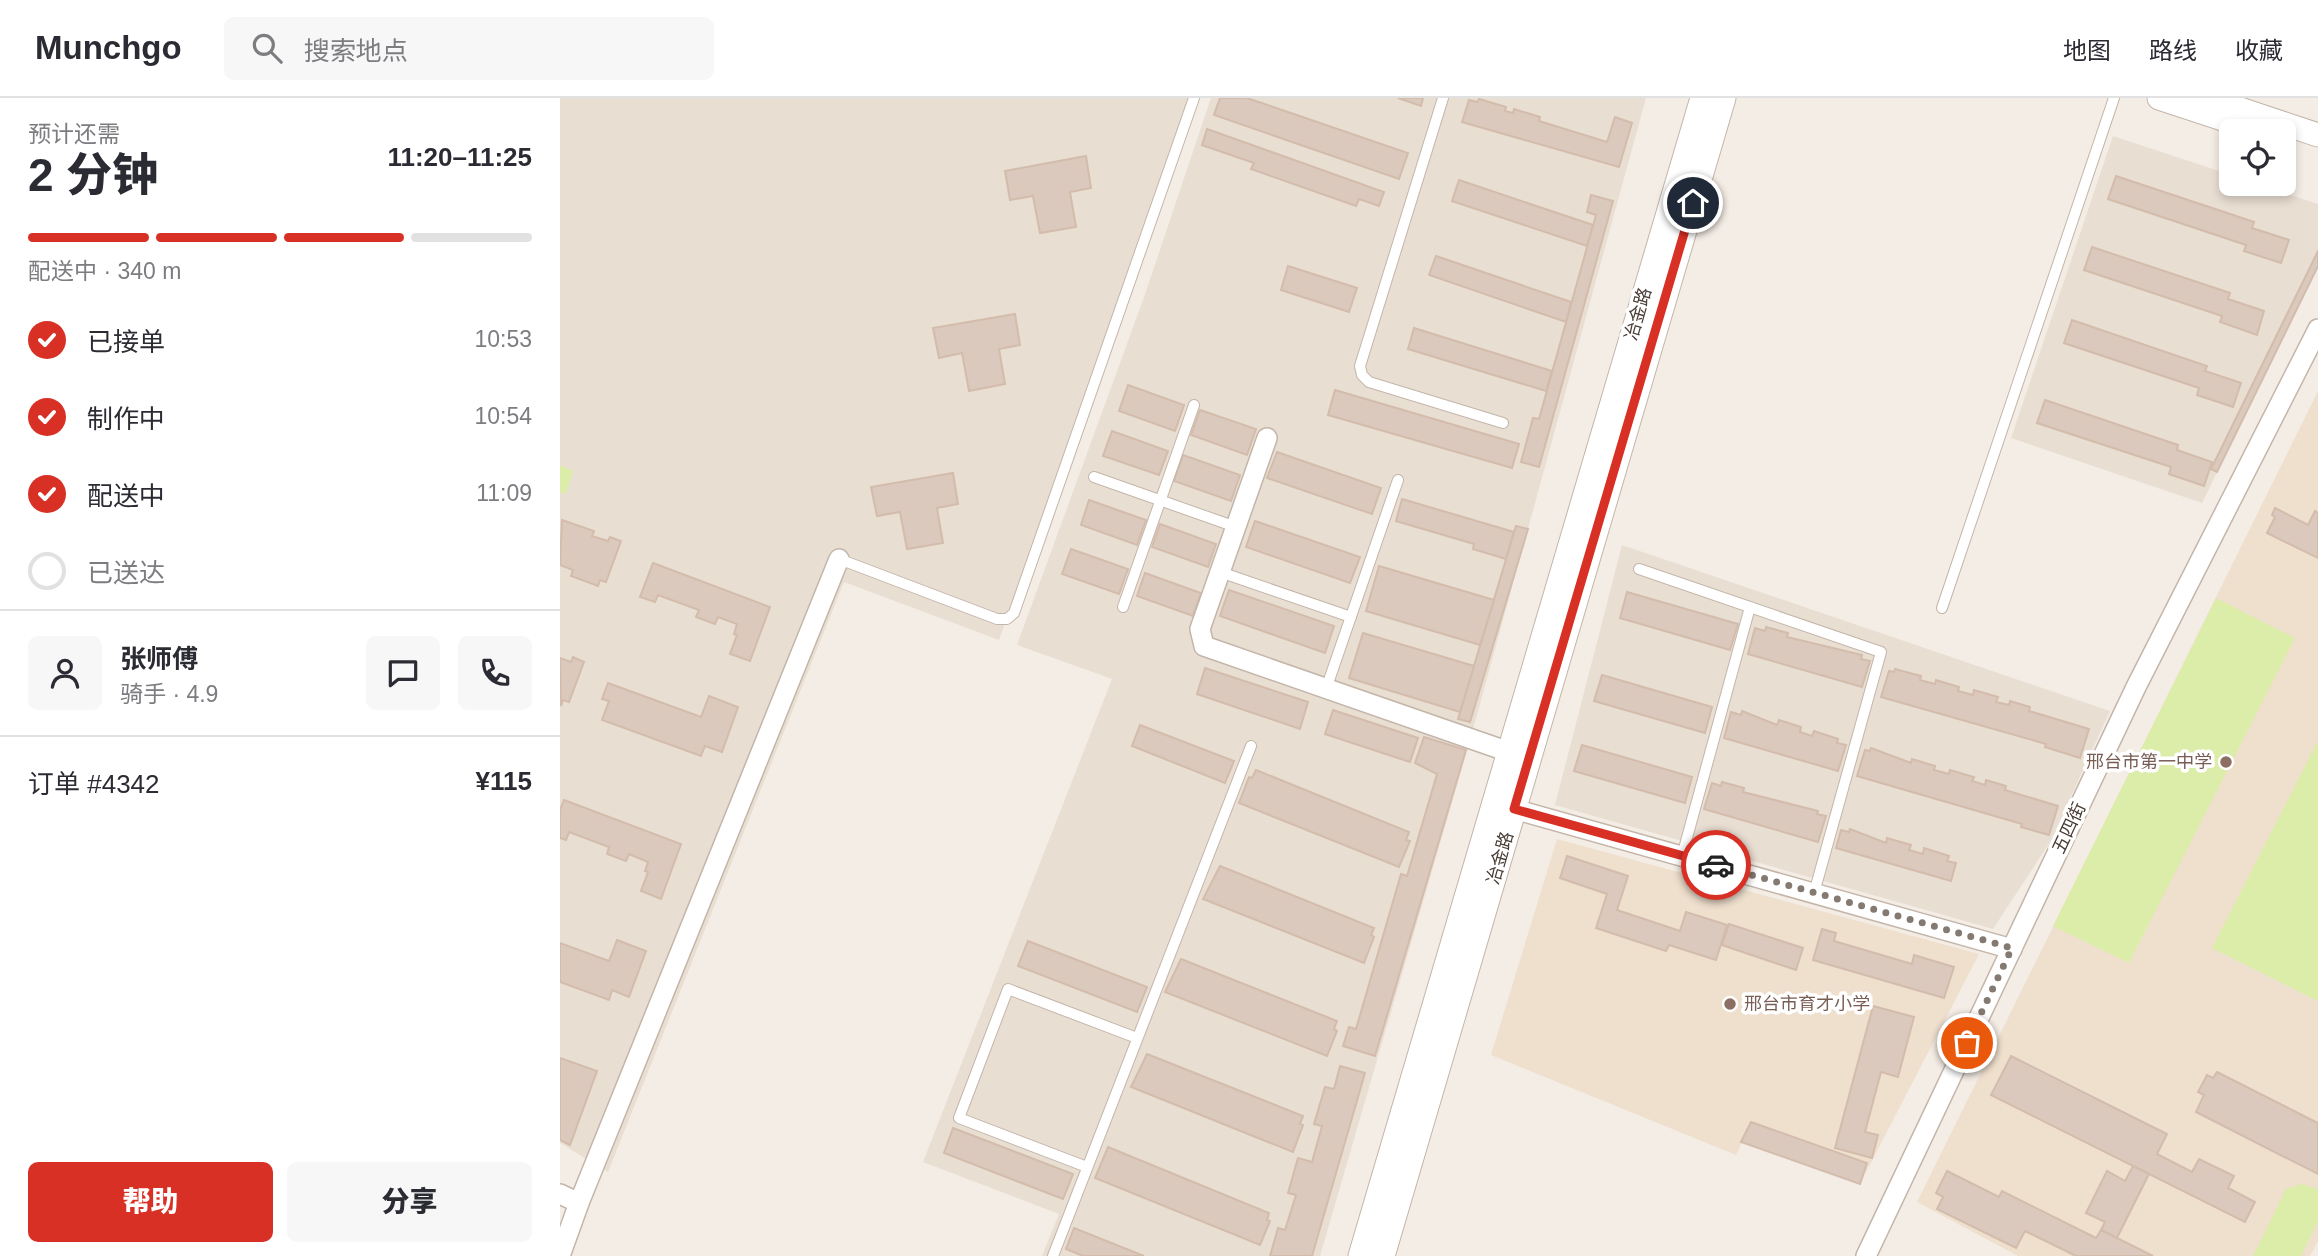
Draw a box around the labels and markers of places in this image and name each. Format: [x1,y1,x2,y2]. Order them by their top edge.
pin [1663,173,1723,233]
place label: 邢台市第一中学 [2086,752,2212,772]
marker: 邢台市第一中学 [2218,754,2234,770]
place label: 邢台市育才小学 [1744,994,1870,1014]
marker: 邢台市育才小学 [1722,996,1738,1012]
pin [1937,1013,1997,1073]

